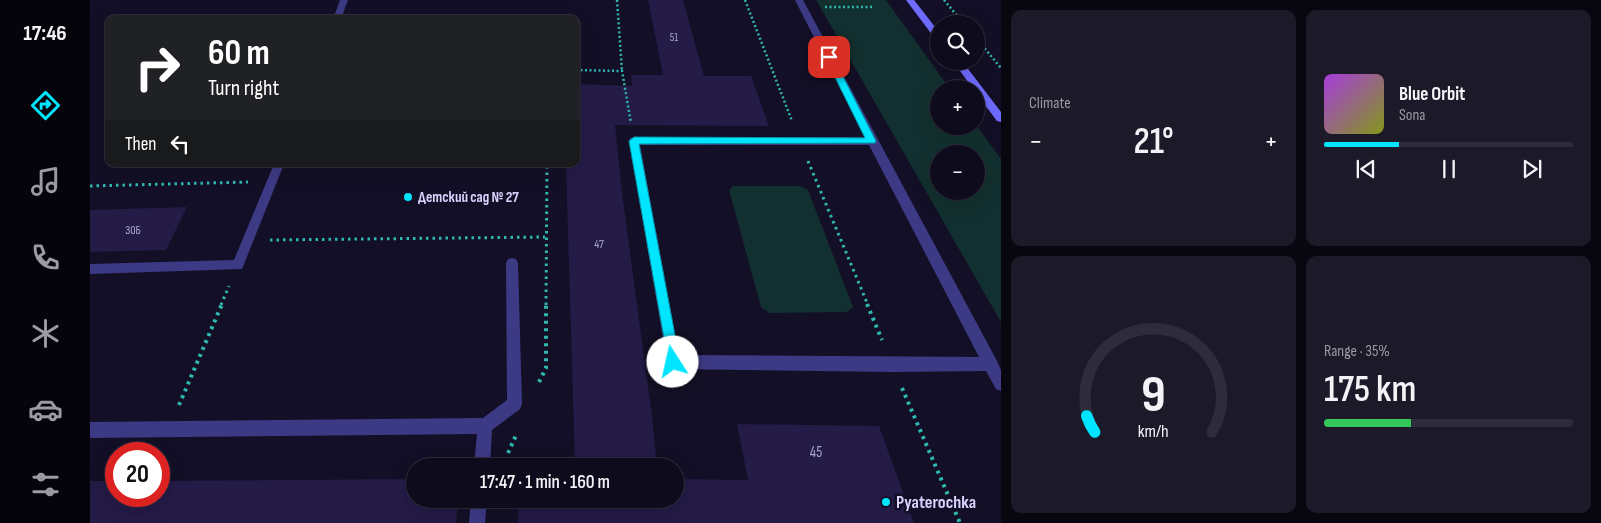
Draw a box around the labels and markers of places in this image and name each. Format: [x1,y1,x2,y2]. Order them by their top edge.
pin [808,36,850,78]
place label: Детский сад № 27 [418,188,519,207]
marker: Детский сад № 27 [402,191,414,203]
place label: Pyaterochka [896,492,976,513]
marker: Pyaterochka [880,496,892,508]

